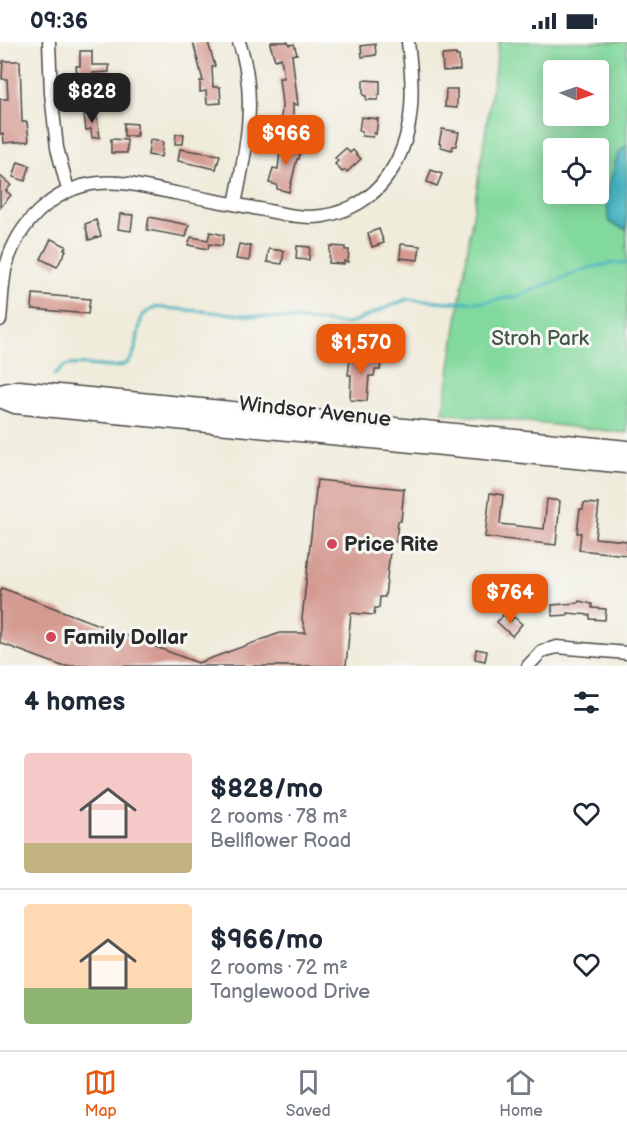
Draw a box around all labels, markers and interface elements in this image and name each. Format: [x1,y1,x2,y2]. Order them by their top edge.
text: 09:36 [30,8,88,35]
north arrow [543,60,609,126]
map controls [543,60,609,204]
pin: $828 [56,73,128,124]
text: $828 [67,80,117,104]
pin: $966 [250,115,322,166]
text: $966 [261,122,311,146]
button: locate [543,138,609,204]
pin: $1,570 [312,324,410,375]
park label: Stroh Park [491,326,590,351]
text: $1,570 [330,331,392,355]
street label: Windsor Avenue [238,391,392,432]
place label: Price Rite [344,532,438,557]
marker: Price Rite [325,537,339,551]
pin: $764 [474,574,546,625]
text: $764 [486,581,534,605]
place label: Family Dollar [63,625,188,650]
marker: Family Dollar [44,630,58,644]
icon: filters [570,686,603,719]
text: 4 homes [24,687,125,718]
text: $828/mo [210,774,323,805]
icon: home [72,777,144,849]
icon: heart [570,797,603,830]
text: 2 rooms · 78 m² [210,805,348,829]
text: Bellflower Road [210,829,351,853]
text: $966/mo [210,925,323,956]
icon: home [72,928,144,1000]
icon: heart [570,948,603,981]
text: 2 rooms · 72 m² [210,956,348,980]
text: Tanglewood Drive [210,980,370,1004]
tab: Map [84,1066,117,1121]
tab: Saved [286,1066,331,1121]
tab: Home [499,1066,543,1121]

